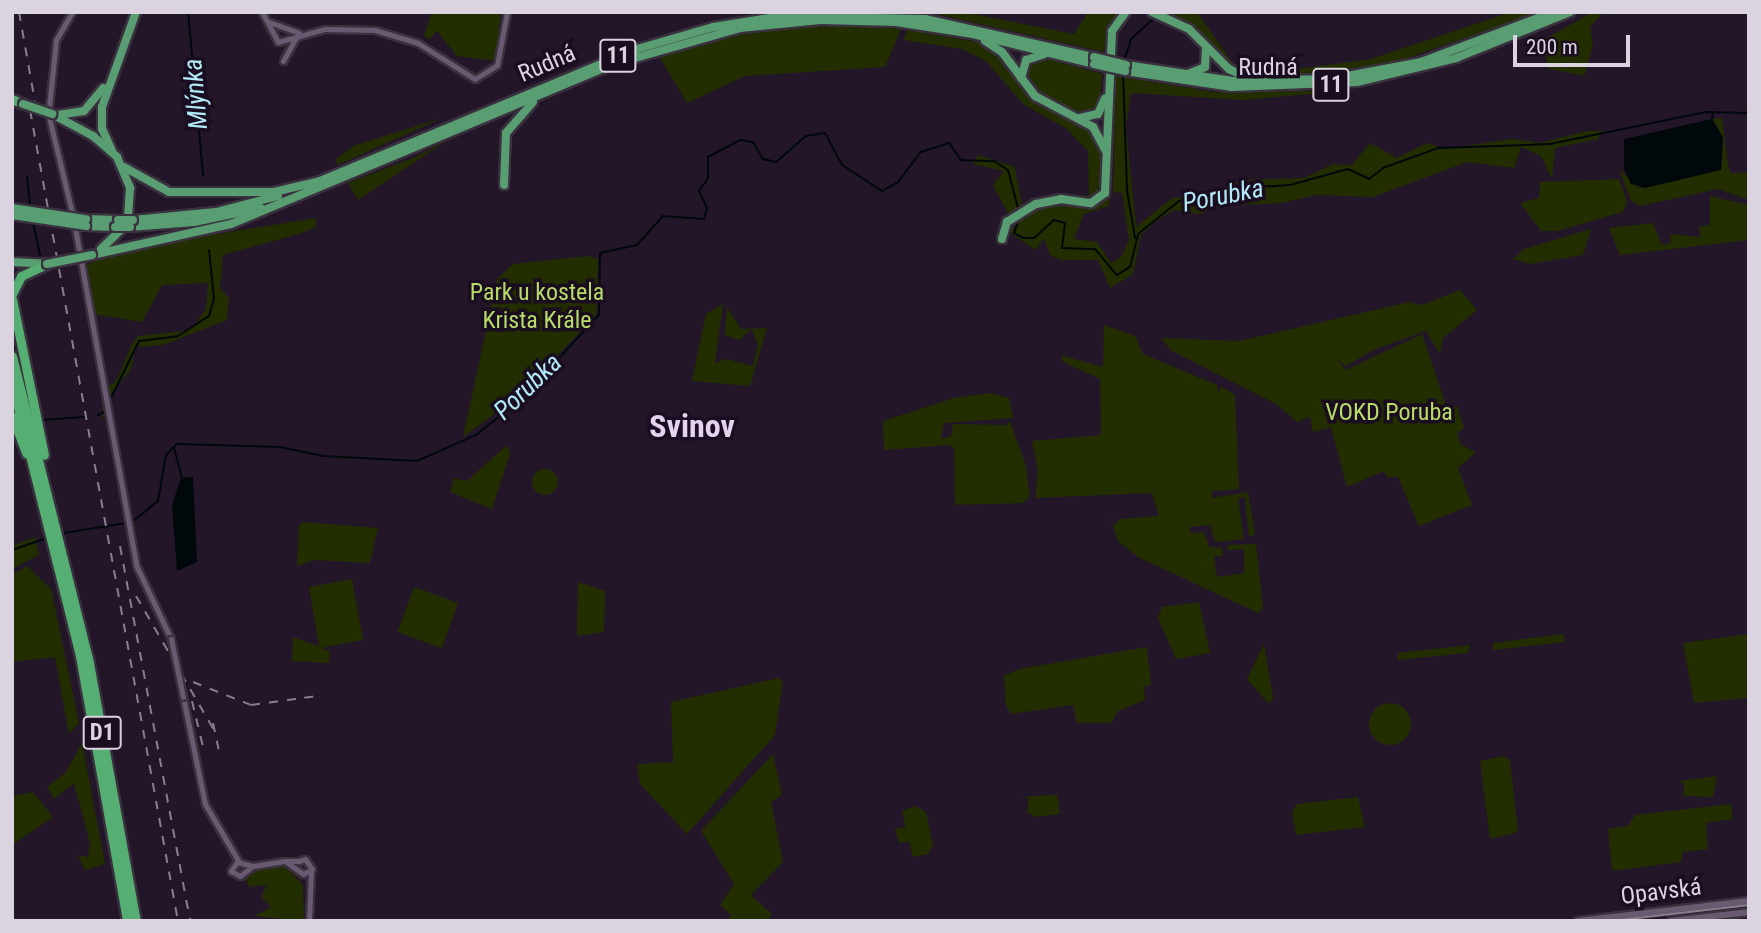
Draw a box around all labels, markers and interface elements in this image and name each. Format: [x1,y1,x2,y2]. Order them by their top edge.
scale bar [1516,21,1633,65]
text: 200 m [1526,35,1578,59]
road number: 11 [599,36,637,76]
street label: Rudná [514,39,580,89]
street label: Rudná [1238,54,1298,82]
water label: Mlýnka [177,57,215,131]
road number: 11 [1312,66,1350,104]
water label: Porubka [1180,173,1266,219]
park label: Park u kostela Krista Krále [470,279,604,335]
water label: Porubka [488,347,568,427]
park label: VOKD Poruba [1325,399,1453,427]
district label: Svinov [649,407,735,445]
road number: D1 [81,713,123,752]
street label: Opavská [1619,873,1703,911]

